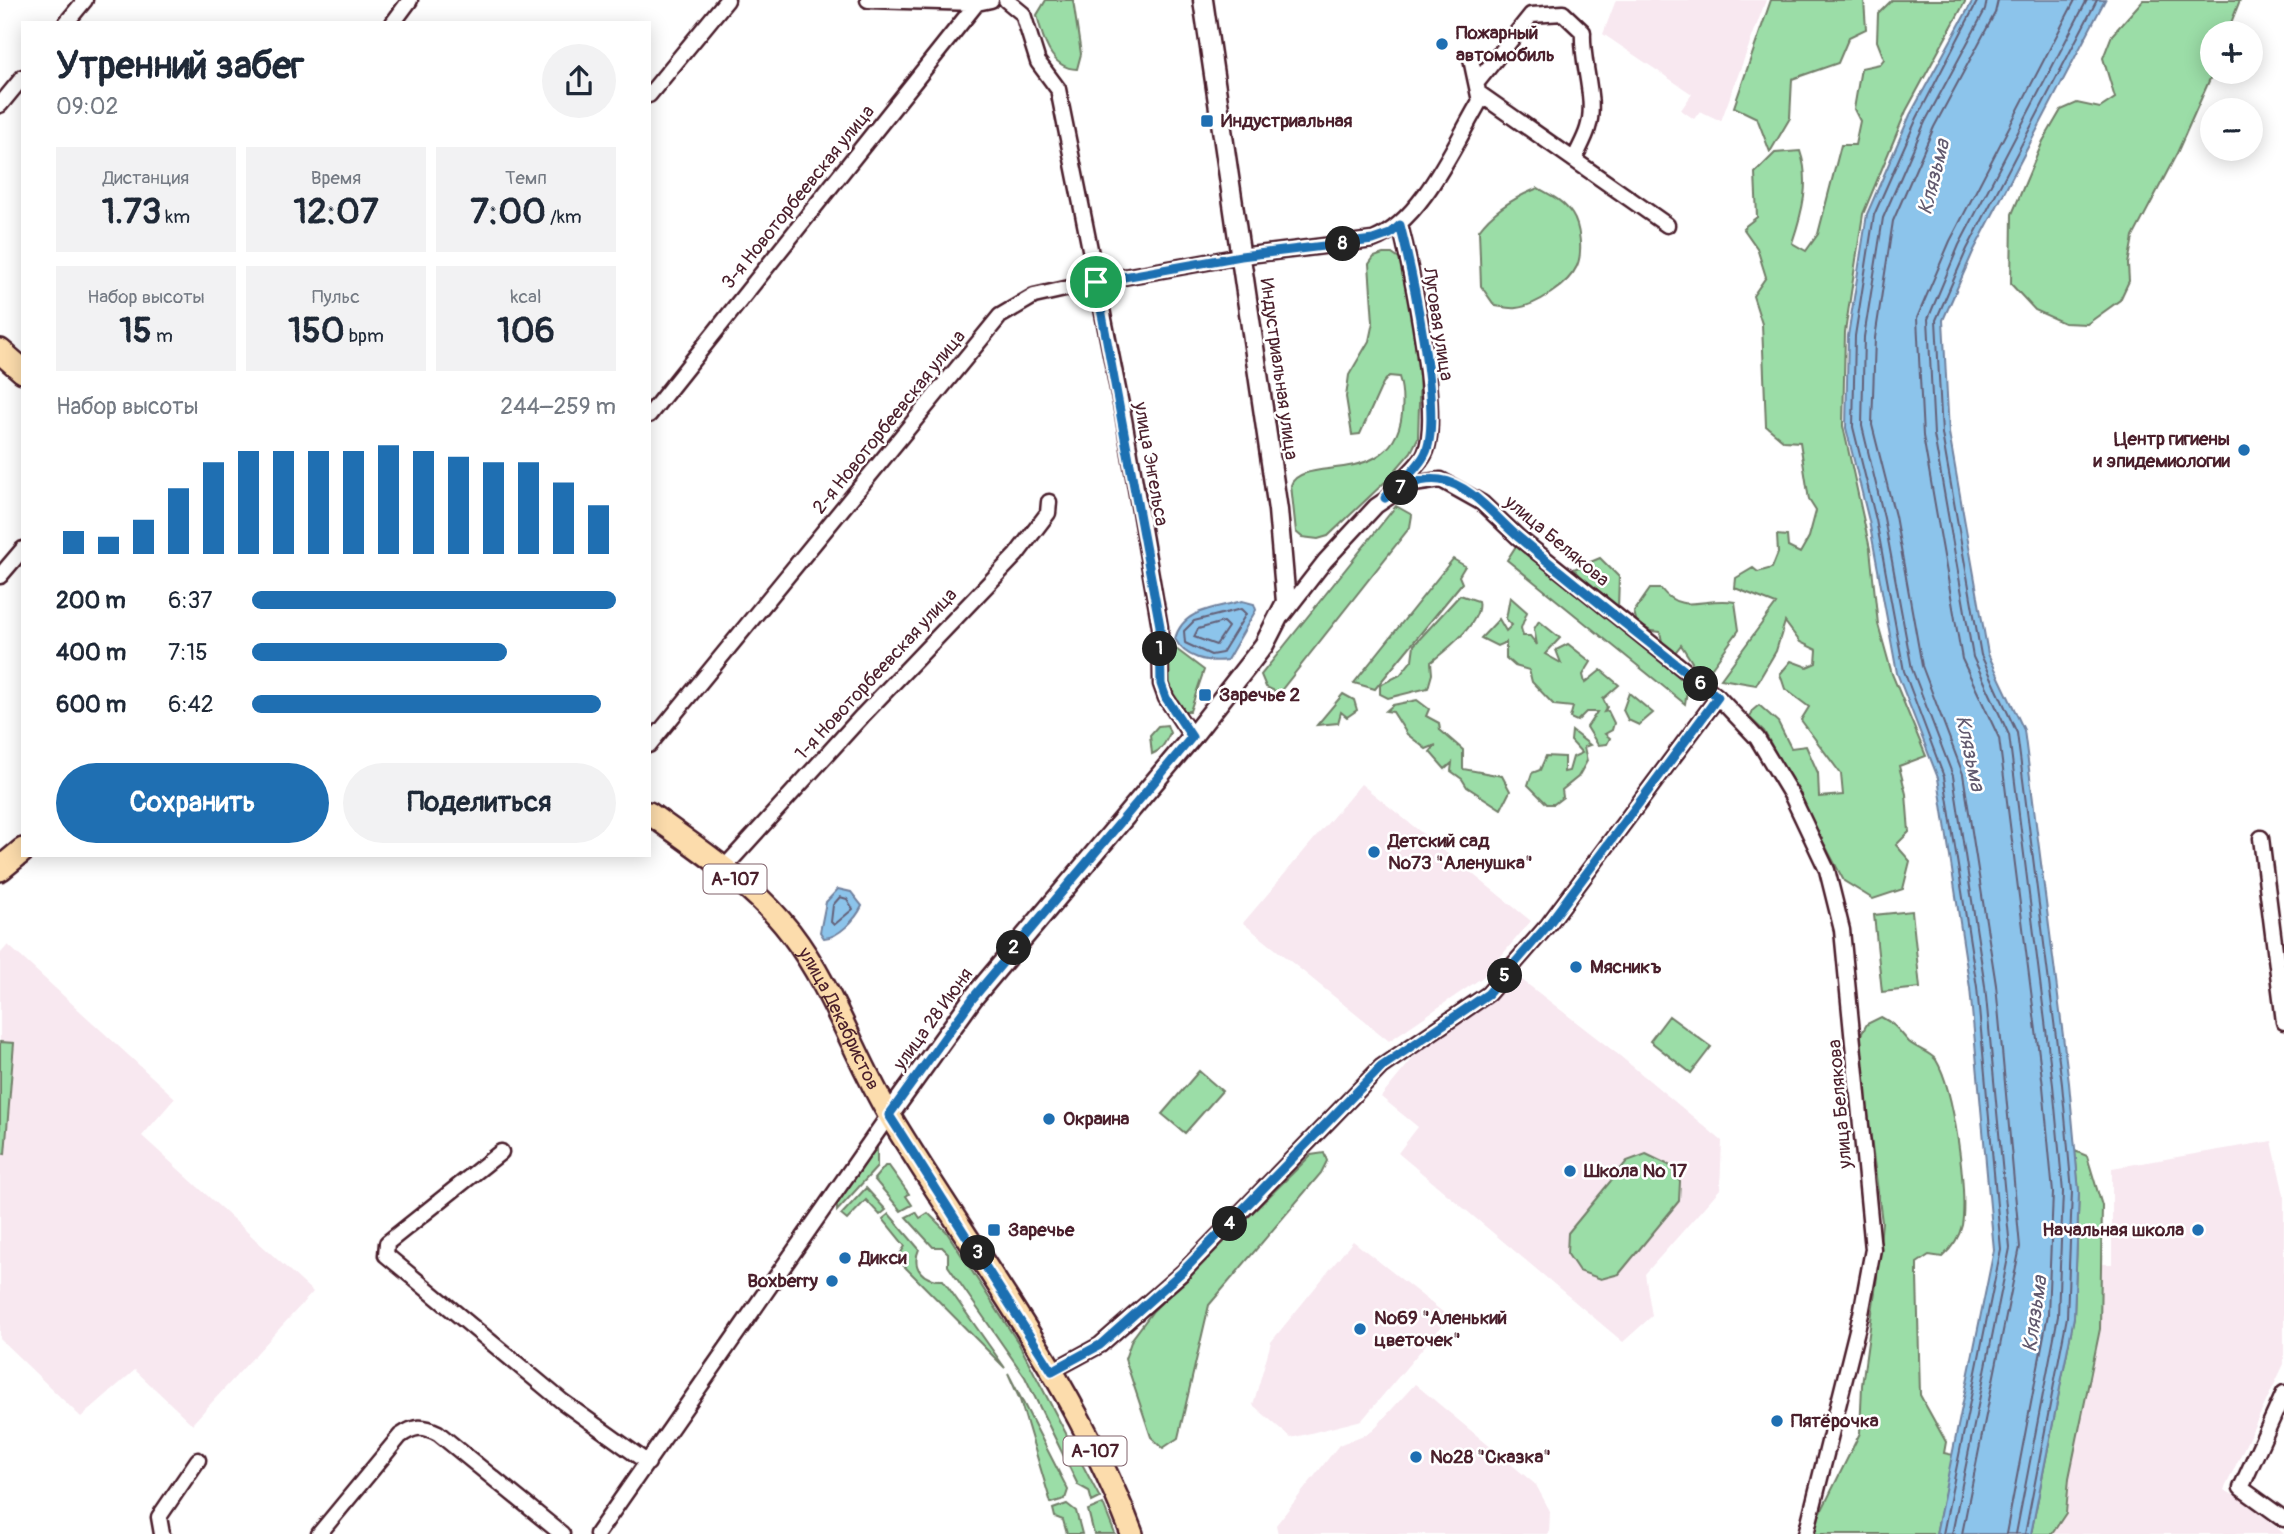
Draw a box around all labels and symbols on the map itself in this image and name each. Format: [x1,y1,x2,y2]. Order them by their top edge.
place label: Пожарный автомобиль [1456,21,1555,67]
marker: Пожарный автомобиль [1434,36,1450,52]
street label: 3-я Новоторбеевская улица [716,100,880,294]
place label: Индустриальная [1221,109,1352,133]
marker: Индустриальная [1199,113,1215,129]
water label: Клязьма [1912,135,1957,217]
pin: 8 [1326,226,1360,262]
pin [1066,252,1126,312]
street label: Луговая улица [1417,264,1459,383]
street label: Индустриальная улица [1254,277,1304,461]
street label: 2-я Новоторбеевская улица [807,325,971,519]
street label: улица Энгельса [1128,399,1174,528]
place label: Центр гигиены и эпидемиологии [2093,427,2231,473]
marker: Центр гигиены и эпидемиологии [2236,442,2252,458]
pin: 7 [1384,470,1418,505]
street label: улица Белякова [1499,490,1614,592]
street label: 1-я Новоторбеевская улица [790,583,962,765]
pin: 1 [1142,632,1178,666]
pin: 6 [1684,666,1718,702]
place label: Заречье 2 [1219,683,1300,707]
marker: Заречье 2 [1197,687,1213,703]
water label: Клязьма [1949,713,1991,794]
place label: Детский сад №73 "Аленушка" [1387,829,1533,875]
marker: Детский сад №73 "Аленушка" [1366,844,1382,860]
road number: А-107 [704,864,766,894]
pin: 2 [996,930,1032,965]
street label: улица Декабристов [792,942,885,1094]
place label: Мясникъ [1590,955,1662,979]
pin: 5 [1488,958,1522,993]
marker: Мясникъ [1568,959,1584,975]
street label: улица 28 Июня [887,963,978,1076]
street label: улица Белякова [1822,1038,1858,1170]
place label: Окраина [1063,1107,1130,1131]
marker: Окраина [1041,1111,1057,1127]
place label: Школа № 17 [1583,1159,1688,1183]
marker: Школа № 17 [1562,1163,1578,1179]
pin: 4 [1212,1206,1248,1242]
place label: Заречье [1008,1218,1075,1242]
place label: Начальная школа [2042,1218,2184,1242]
marker: Заречье [986,1222,1002,1238]
marker: Начальная школа [2190,1222,2206,1238]
pin: 3 [960,1236,996,1270]
place label: Дикси [858,1246,907,1270]
marker: Дикси [837,1250,853,1266]
place label: Boxberry [747,1269,819,1293]
marker: Boxberry [824,1273,840,1289]
water label: Клязьма [2016,1273,2054,1354]
place label: №69 "Аленький цветочек" [1374,1306,1507,1352]
marker: №69 "Аленький цветочек" [1352,1321,1368,1337]
place label: Пятёрочка [1791,1409,1879,1433]
marker: Пятёрочка [1769,1413,1785,1429]
road number: А-107 [1064,1436,1126,1466]
place label: №28 "Сказка" [1430,1445,1551,1469]
marker: №28 "Сказка" [1408,1449,1424,1465]

